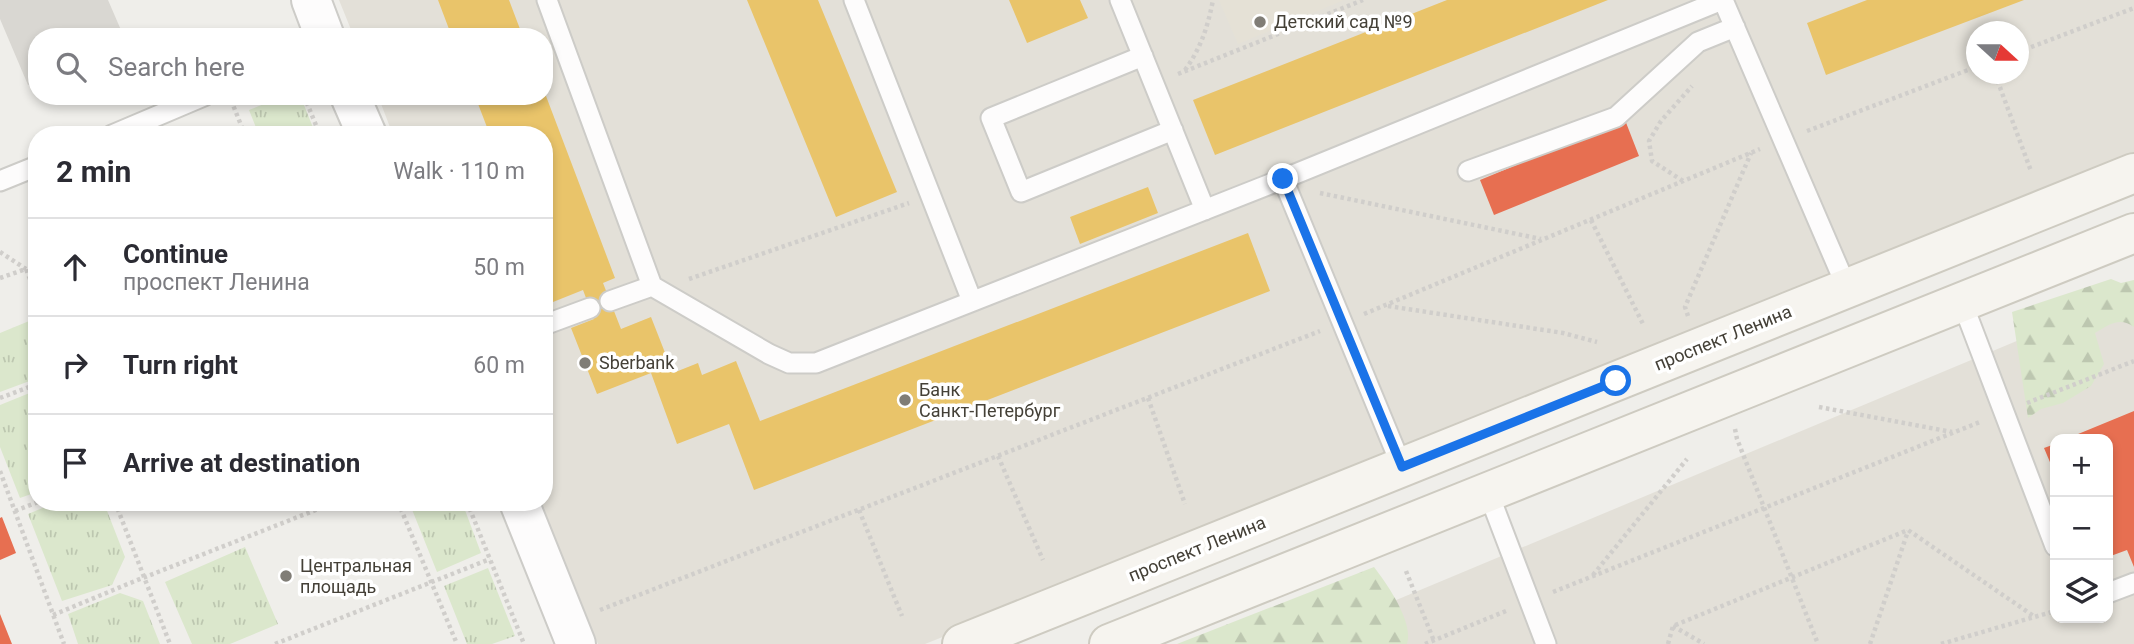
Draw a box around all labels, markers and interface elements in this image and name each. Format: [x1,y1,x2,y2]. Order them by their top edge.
place label: Детский сад №9 [1274,11,1413,32]
marker: Детский сад №9 [1252,14,1268,30]
north arrow [1966,21,2029,84]
search box [28,28,553,105]
icon: search [52,48,90,86]
text: Search here [108,52,245,82]
text: 2 min [56,154,131,189]
text: Walk · 110 m [393,158,525,185]
route end [1267,163,1298,194]
text: Continue [123,239,228,269]
icon: ahead [56,248,94,286]
text: 50 m [473,254,525,281]
text: проспект Ленина [123,269,310,296]
street label: проспект Ленина [1651,300,1795,375]
icon: right [56,346,94,384]
text: Turn right [123,350,238,380]
text: 60 m [473,352,525,379]
place label: Sberbank [599,352,675,373]
marker: Sberbank [577,355,593,371]
route start [1600,365,1631,396]
place label: Банк Санкт-Петербург [919,379,1061,421]
marker: Банк Санкт-Петербург [897,392,913,408]
map controls [2050,434,2113,623]
button: + [2050,434,2113,497]
icon: arrive [56,444,94,482]
text: Arrive at destination [123,448,360,478]
button: − [2050,497,2113,560]
street label: проспект Ленина [1125,511,1269,586]
place label: Центральная площадь [300,555,412,597]
button: layers [2050,560,2113,623]
marker: Центральная площадь [278,568,294,584]

